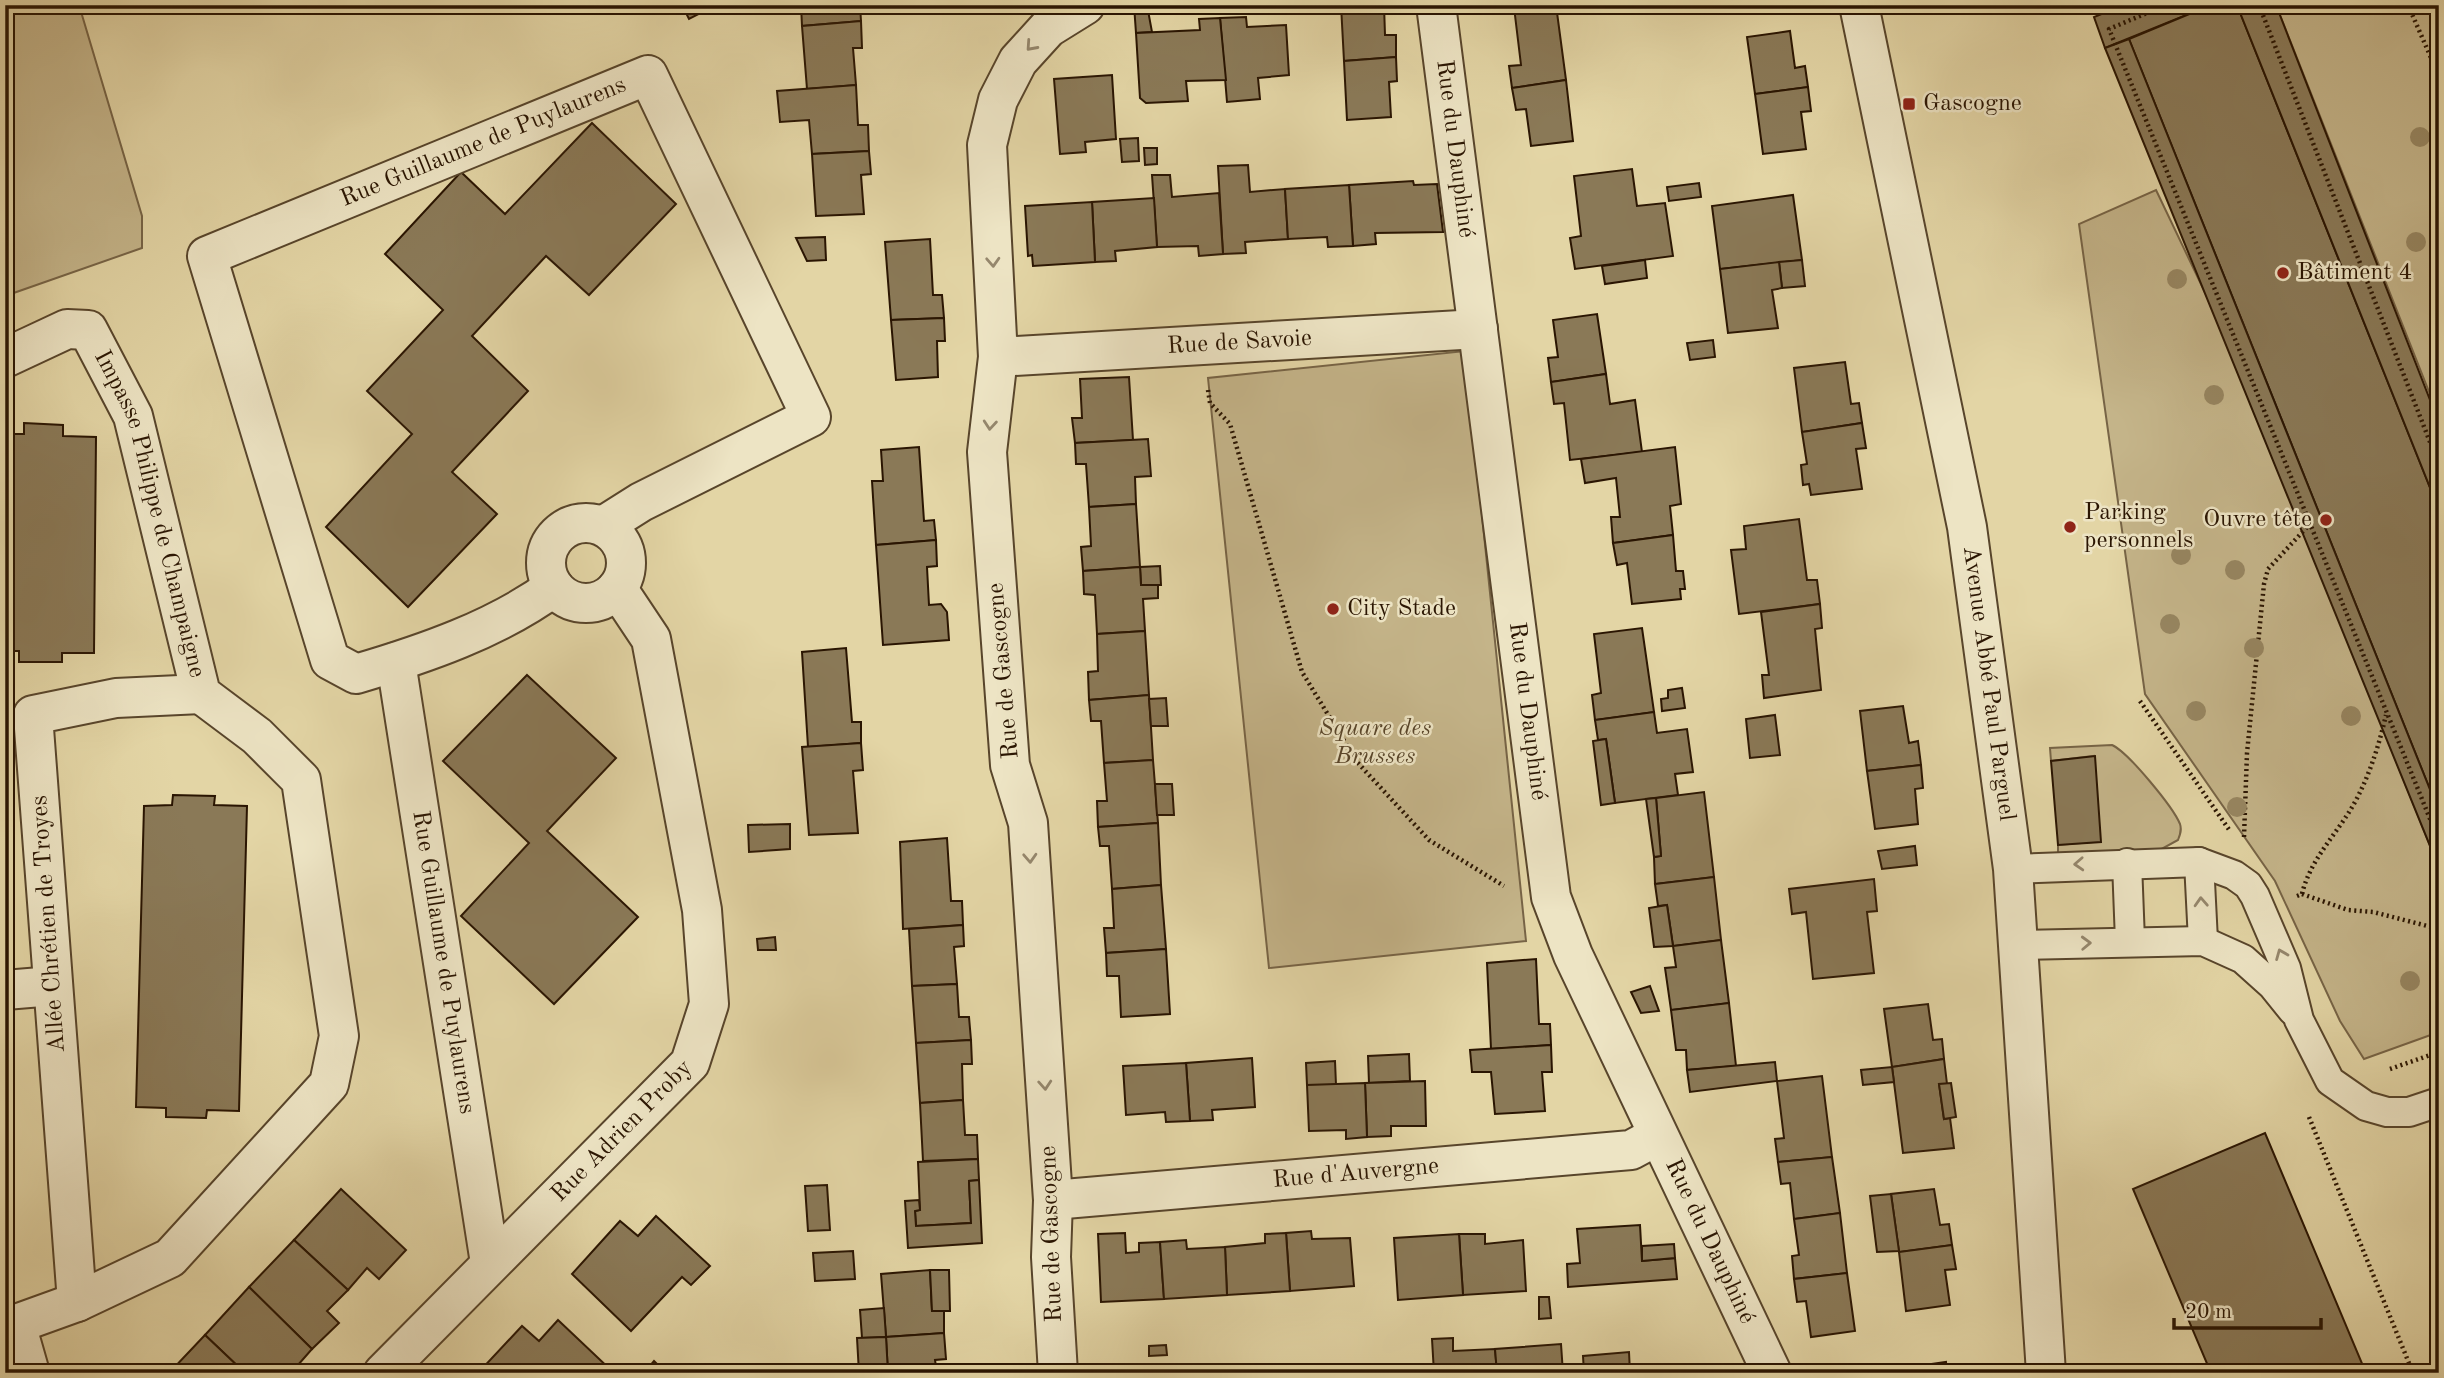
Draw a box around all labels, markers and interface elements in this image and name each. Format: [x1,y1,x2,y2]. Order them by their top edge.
one-way arrow [1027,38,1039,51]
street label: Rue du Dauphiné [1431,58,1478,239]
street label: Rue Guillaume de Puylaurens [337,73,630,212]
place label: Gascogne [1923,92,2022,116]
marker: Gascogne [1901,96,1917,112]
one-way arrow [985,257,1000,268]
place label: Bâtiment 4 [2297,261,2412,285]
marker: Bâtiment 4 [2275,265,2291,281]
street label: Rue de Savoie [1166,327,1313,359]
street label: Impasse Philippe de Champaigne [89,347,209,680]
one-way arrow [983,419,998,430]
place label: Parking personnels [2084,501,2194,553]
place label: Ouvre tête [2203,508,2312,532]
marker: Ouvre tête [2318,512,2334,528]
marker: Parking personnels [2062,519,2078,535]
street label: Avenue Abbé Paul Parguel [1958,545,2018,822]
street label: Rue de Gascogne [984,582,1024,760]
place label: City Stade [1347,597,1456,621]
marker: City Stade [1325,601,1341,617]
street label: Rue du Dauphiné [1504,621,1550,802]
park label: Square des Brusses [1319,717,1431,769]
street label: Allée Chrétien de Troyes [28,795,70,1053]
street label: Rue Guillaume de Puylaurens [407,809,479,1116]
one-way arrow [1022,853,1037,864]
one-way arrow [2073,857,2084,872]
one-way arrow [2194,896,2209,907]
one-way arrow [2080,935,2091,950]
one-way arrow [2275,949,2289,961]
street label: Rue Adrien Proby [547,1056,697,1207]
one-way arrow [1037,1080,1052,1091]
street label: Rue de Gascogne [1037,1145,1067,1323]
street label: Rue d'Auvergne [1272,1155,1440,1193]
street label: Rue du Dauphiné [1660,1156,1759,1328]
scale bar [2174,1287,2322,1331]
text: 20 m [2185,1302,2232,1323]

